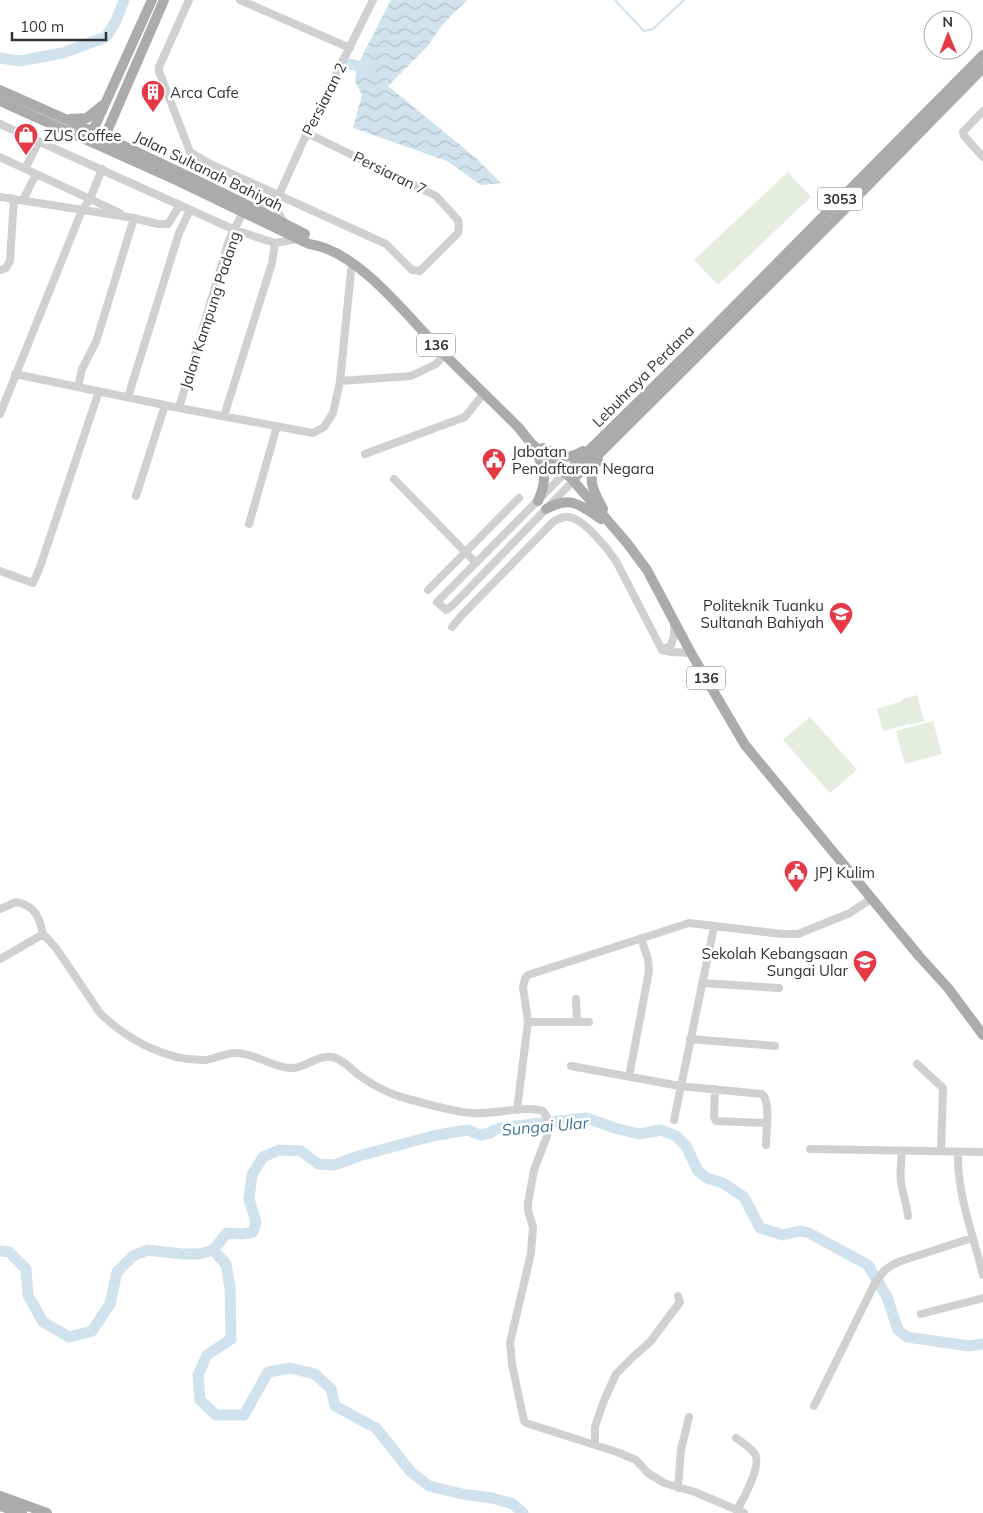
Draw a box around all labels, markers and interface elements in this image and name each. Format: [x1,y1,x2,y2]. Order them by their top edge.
scale bar [12,10,106,42]
north arrow [923,10,973,60]
text: N [942,13,953,31]
text: 100 m [20,17,64,36]
street label: Persiaran 2 [298,59,350,139]
building icon: Arca Cafe [140,79,166,113]
place label: Arca Cafe [170,83,239,102]
shop icon: ZUS Coffee [13,122,39,156]
place label: ZUS Coffee [44,126,121,145]
street label: Jalan Sultanah Bahiyah [132,127,286,215]
street label: Persiaran 7 [350,147,430,199]
road number: 3053 [818,188,862,210]
street label: Jalan Kampung Padang [176,229,244,391]
street label: Lebuhraya Perdana [588,321,698,431]
road number: 136 [417,334,455,356]
place label: Jabatan Pendaftaran Negara [512,442,654,478]
public building icon: Jabatan Pendaftaran Negara [481,447,507,481]
place label: Politeknik Tuanku Sultanah Bahiyah [701,596,824,632]
school or university icon: Politeknik Tuanku Sultanah Bahiyah [828,601,854,635]
road number: 136 [687,666,725,690]
public building icon: JPJ Kulim [783,859,809,893]
place label: JPJ Kulim [814,863,875,882]
place label: Sekolah Kebangsaan Sungai Ular [702,944,849,980]
school or university icon: Sekolah Kebangsaan Sungai Ular [852,949,878,983]
water label: Sungai Ular [501,1112,590,1140]

